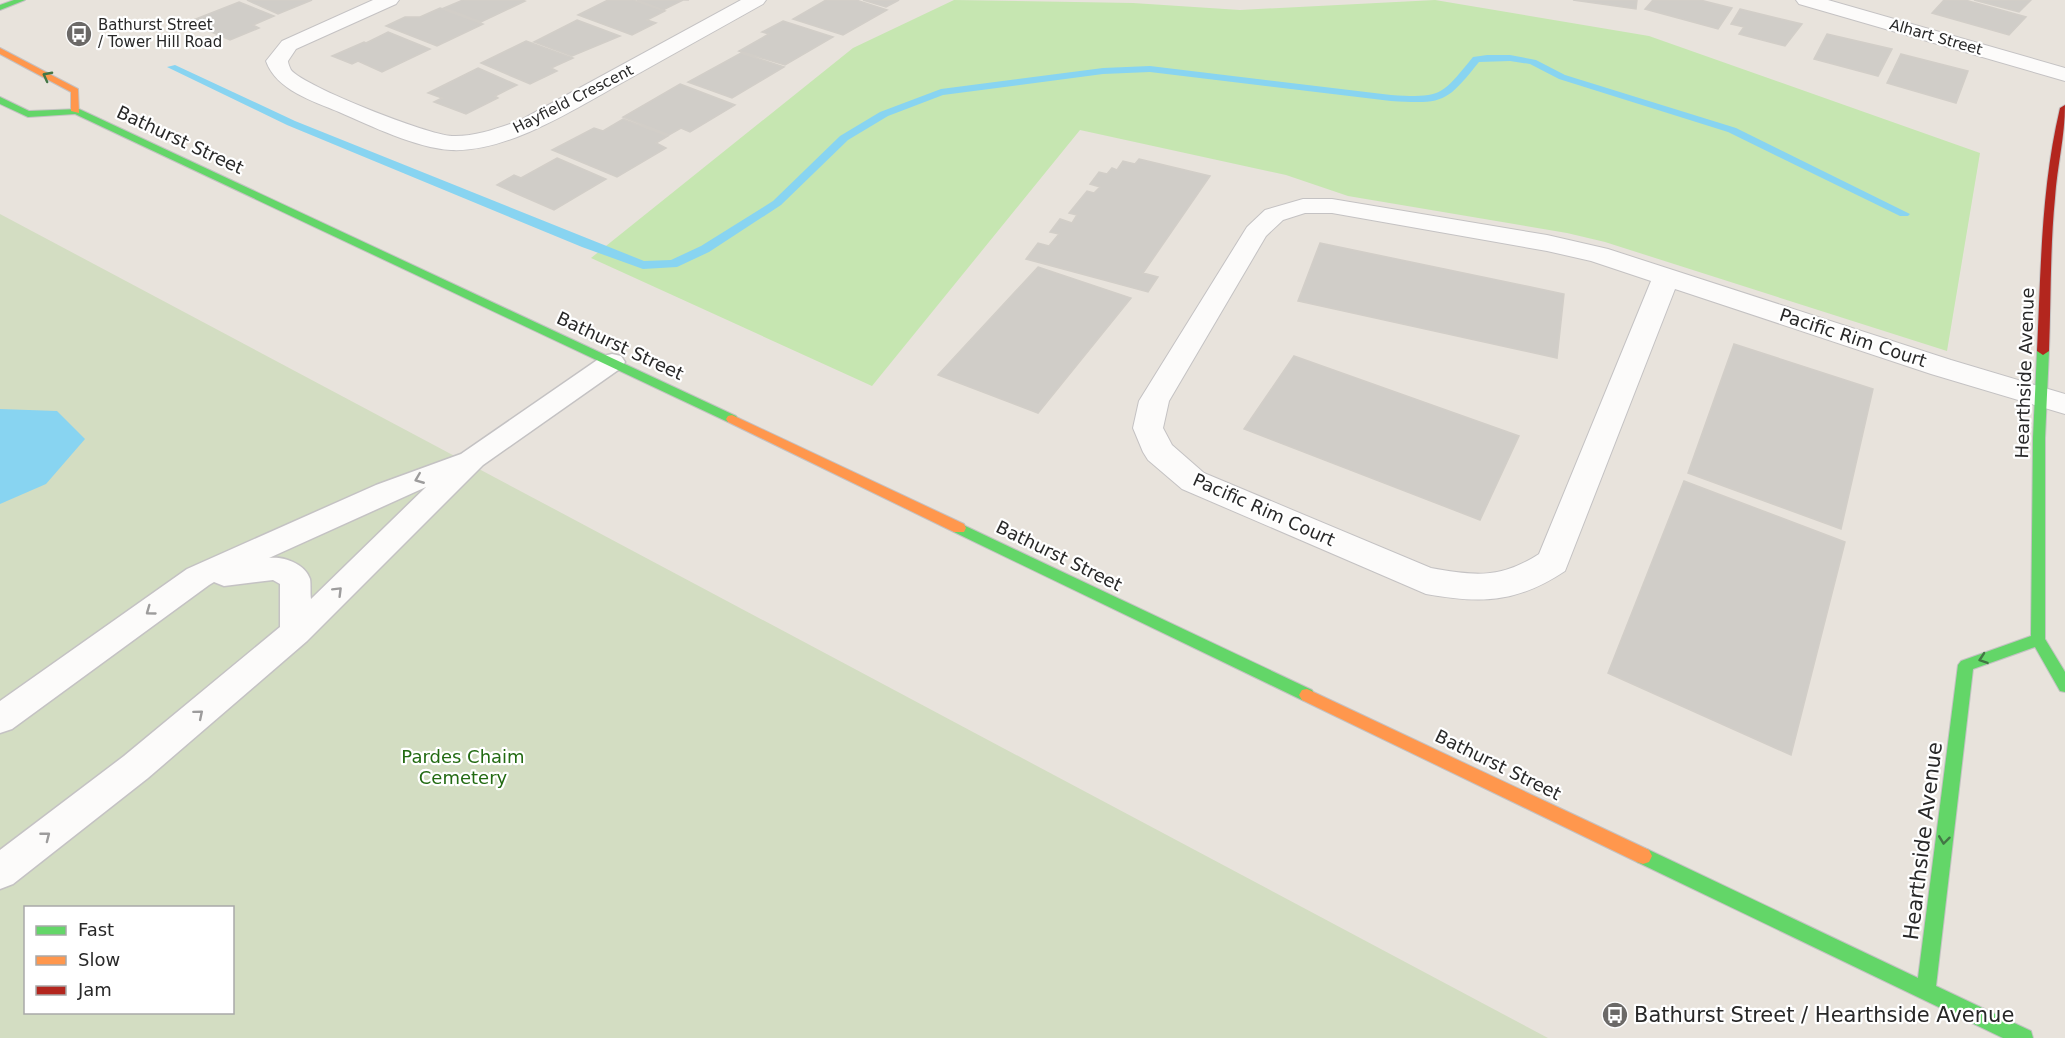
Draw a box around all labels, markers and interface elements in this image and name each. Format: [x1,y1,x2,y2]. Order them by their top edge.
street label: Alhart Street [1888,15,1985,59]
place label: Bathurst Street / Tower Hill Road [98,16,222,51]
bus stop icon: Bathurst Street / Tower Hill Road [64,19,94,49]
street label: Hayfield Crescent [510,61,636,137]
one-way arrow [42,72,53,83]
street label: Bathurst Street [113,101,247,178]
street label: Hearthside Avenue [2011,287,2038,459]
street label: Pacific Rim Court [1777,304,1929,371]
street label: Bathurst Street [553,307,687,384]
street label: Pacific Rim Court [1190,469,1338,550]
one-way arrow [414,472,425,484]
street label: Bathurst Street [993,516,1126,595]
one-way arrow [330,588,341,599]
one-way arrow [146,604,157,615]
one-way arrow [1978,652,1989,664]
one-way arrow [192,711,203,722]
street label: Bathurst Street [1432,725,1565,804]
street label: Hearthside Avenue [1899,741,1947,941]
park label: Pardes Chaim Cemetery [401,746,525,788]
one-way arrow [40,833,51,844]
one-way arrow [1938,836,1951,845]
legend [24,906,234,1014]
text: Fast [78,919,114,940]
text: Slow [78,949,120,970]
text: Jam [77,979,112,1000]
bus stop icon: Bathurst Street / Hearthside Avenue [1600,1000,1630,1030]
place label: Bathurst Street / Hearthside Avenue [1634,1003,2014,1027]

